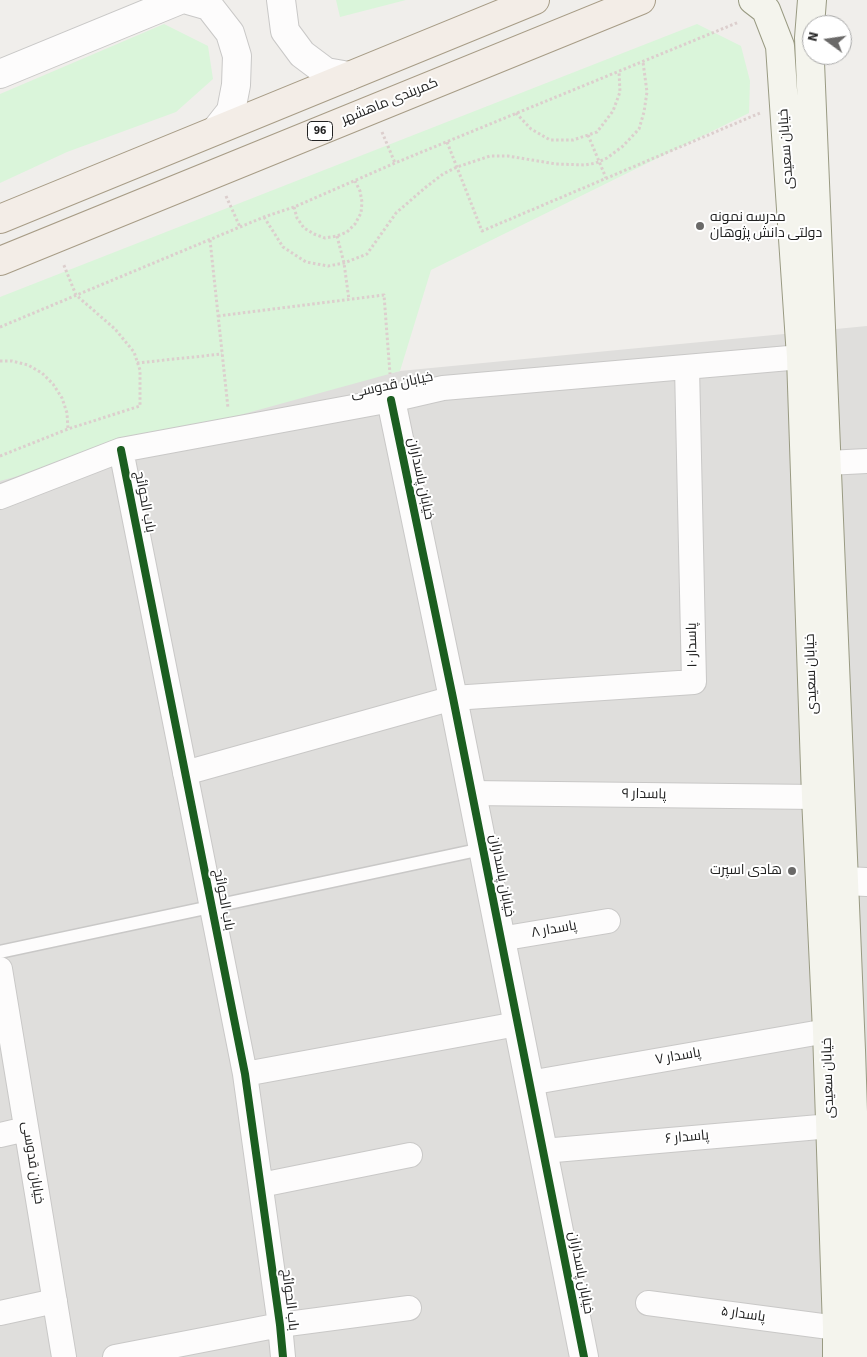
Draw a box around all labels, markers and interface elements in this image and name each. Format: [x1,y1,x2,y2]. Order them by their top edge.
north arrow [802,15,852,65]
text: N [803,30,824,44]
street label: کمربندی ماهشهر [339,75,441,129]
street label: خیابان سعیدی [776,108,798,190]
road number: 96 [308,122,332,140]
place label: مدرسه نمونه دولتی دانش پژوهان [710,210,822,242]
marker: مدرسه نمونه دولتی دانش پژوهان [694,220,706,232]
street label: خیابان قدوسی [349,369,435,403]
street label: خیابان پاسداران [403,436,437,522]
street label: باب الحوائج [130,470,158,534]
street label: پاسدار ۱۰ [684,622,702,668]
street label: خیابان سعیدی [802,633,822,715]
street label: پاسدار ۹ [622,786,666,804]
street label: خیابان پاسداران [485,833,517,919]
place label: هادی اسپرت [710,863,782,879]
marker: هادی اسپرت [786,865,798,877]
street label: باب الحوائج [209,868,237,932]
street label: پاسدار ۸ [530,918,578,942]
street label: خیابان سعیدی [819,1037,839,1119]
street label: پاسدار ۷ [654,1045,702,1069]
street label: خیابان قدوسی [17,1120,47,1206]
street label: پاسدار ۶ [664,1128,710,1148]
street label: خیابان پاسداران [564,1230,596,1316]
street label: باب الحوائج [277,1268,301,1332]
street label: پاسدار ۵ [720,1304,766,1326]

